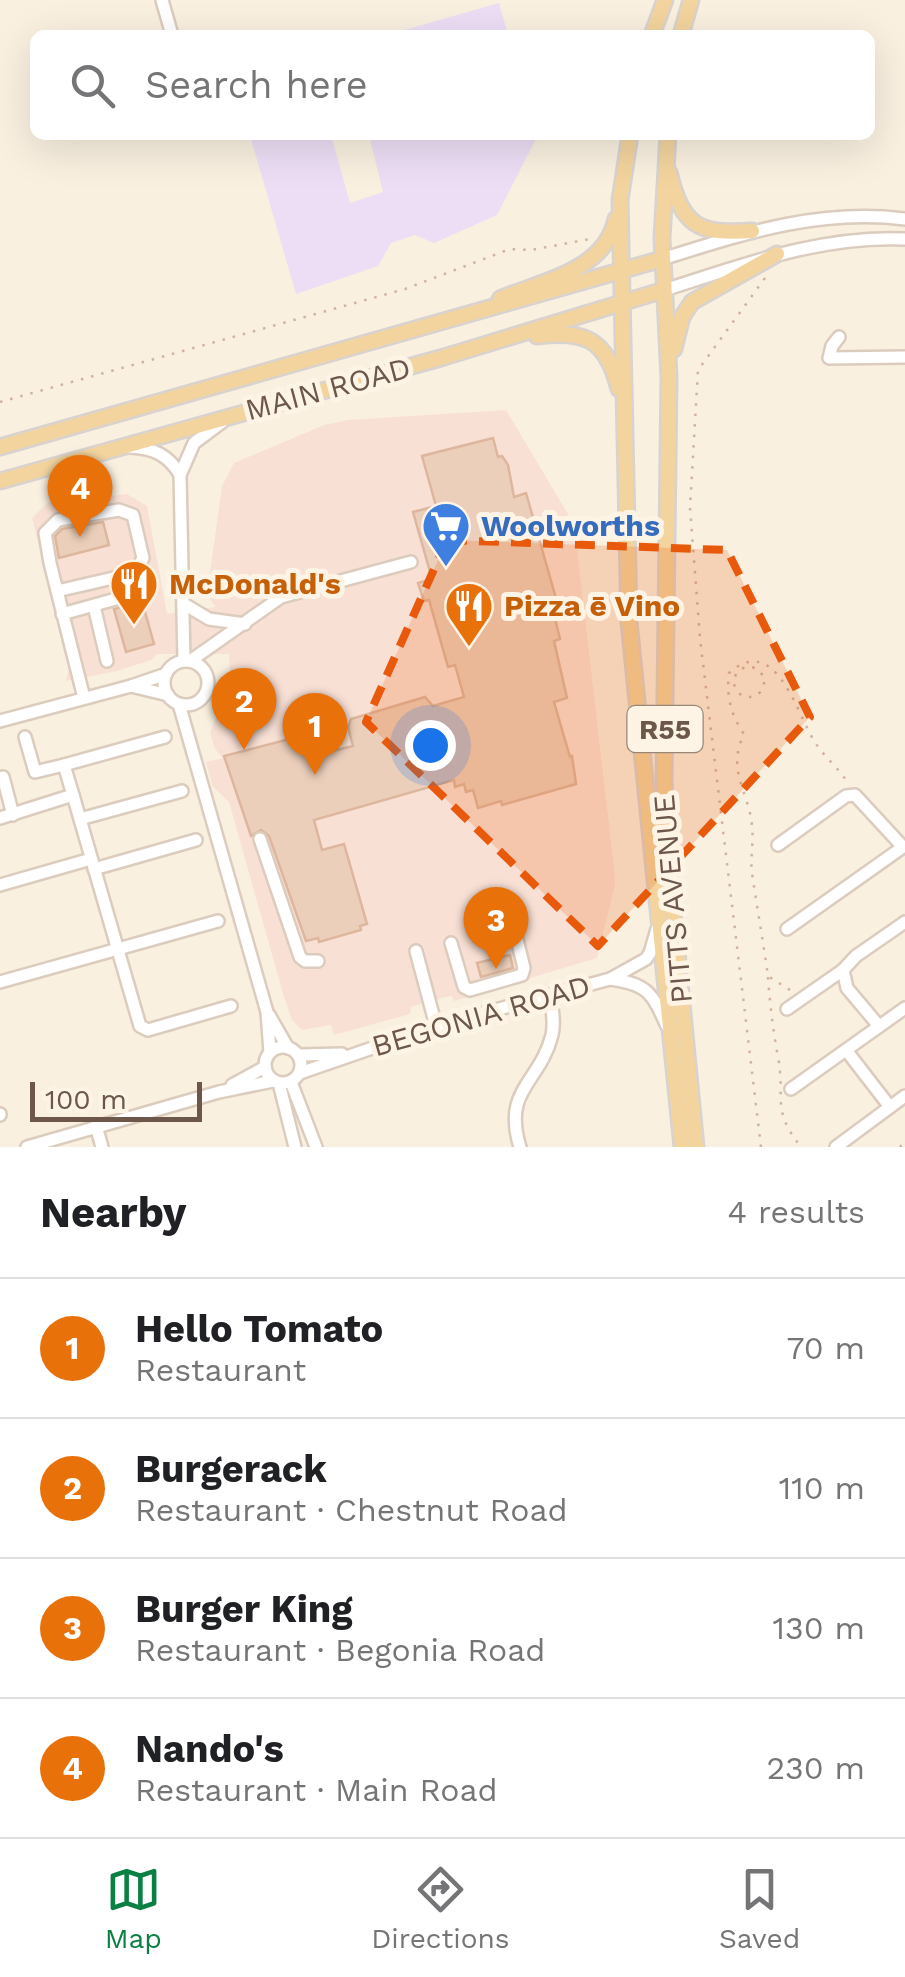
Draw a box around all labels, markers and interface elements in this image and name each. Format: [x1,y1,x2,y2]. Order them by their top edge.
search box [30,30,875,140]
icon: search [65,58,120,113]
text: Search here [145,63,368,107]
street label: MAIN ROAD [241,350,414,427]
pin: 4 [48,454,112,537]
supermarket icon: Woolworths [420,500,472,568]
place label: Woolworths [481,508,660,543]
restaurant icon: McDonald's [108,558,160,626]
place label: McDonald's [169,566,341,601]
restaurant icon: Pizza ē Vino [443,580,495,648]
place label: Pizza ē Vino [504,588,680,623]
pin: 2 [212,668,276,750]
pin: 1 [282,692,348,775]
road number: R55 [628,706,702,752]
your location [405,720,456,771]
street label: PITTS AVENUE [646,793,699,1005]
pin: 3 [464,886,528,969]
street label: BEGONIA ROAD [368,968,594,1063]
scale bar [30,1077,202,1122]
text: 100 m [45,1083,127,1116]
text: Nearby [40,1188,187,1237]
text: 4 results [727,1193,865,1231]
text: Hello Tomato [135,1307,383,1351]
text: 1 [66,1329,79,1367]
text: 70 m [786,1329,865,1367]
text: Restaurant [135,1351,306,1389]
text: Burgerack [135,1447,327,1491]
text: 2 [63,1469,82,1507]
text: 110 m [779,1469,865,1507]
text: Restaurant · Chestnut Road [135,1491,568,1529]
text: Burger King [135,1587,353,1631]
text: 3 [63,1609,82,1647]
text: 130 m [773,1609,865,1647]
text: Restaurant · Begonia Road [135,1631,545,1669]
text: Nando's [135,1727,284,1771]
text: 4 [62,1749,83,1787]
text: 230 m [766,1749,865,1787]
text: Restaurant · Main Road [135,1771,498,1809]
tab: Map [105,1862,162,1955]
tab: Directions [371,1862,510,1955]
tab: Saved [719,1862,800,1955]

